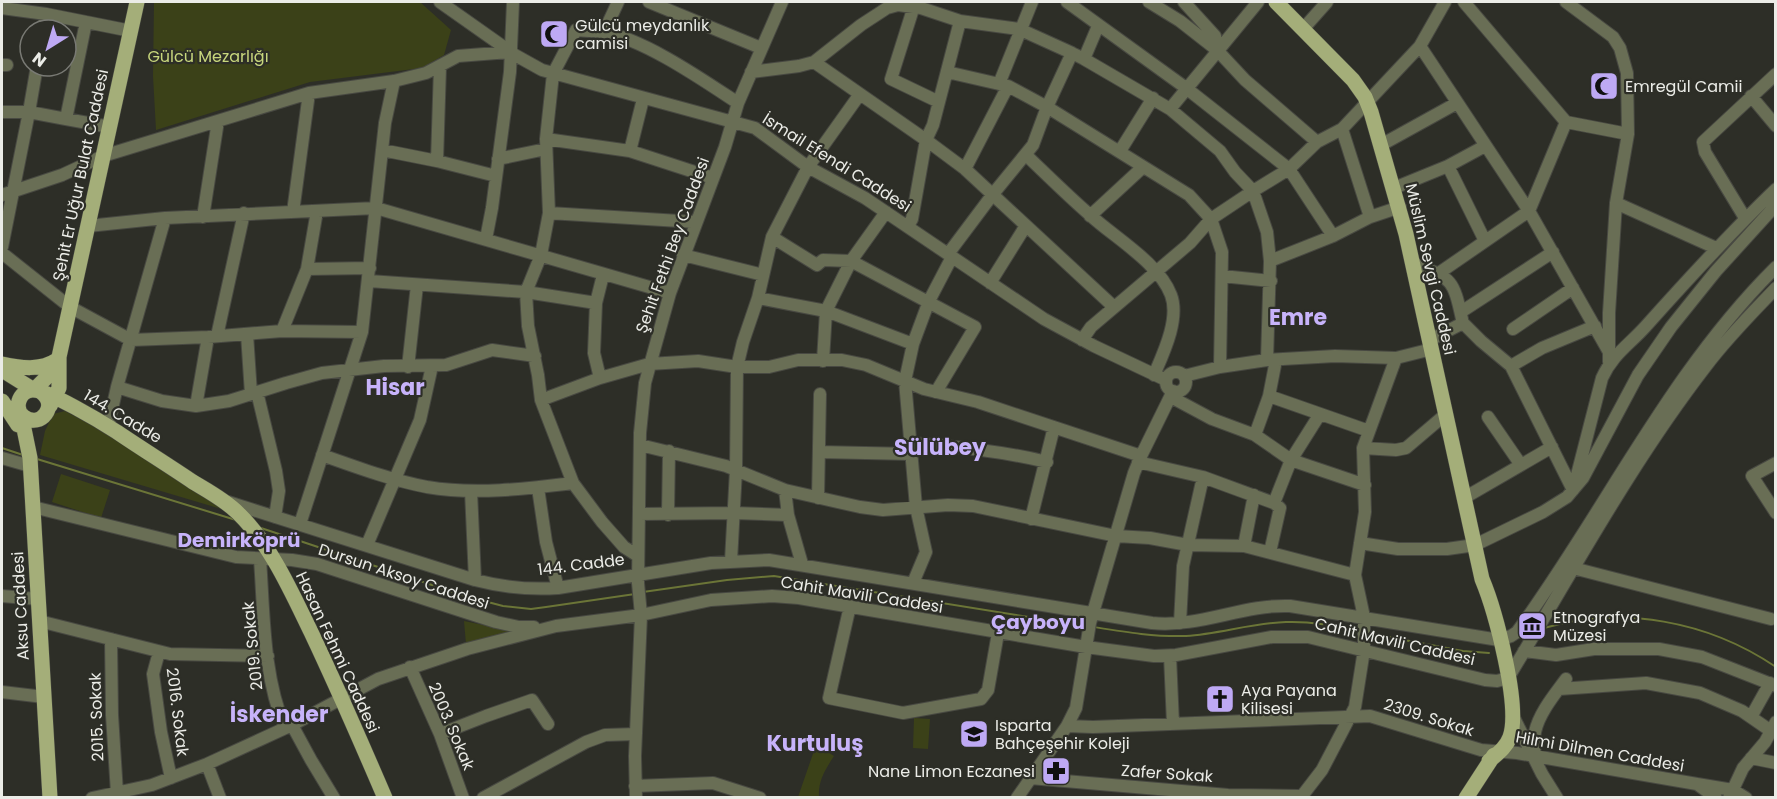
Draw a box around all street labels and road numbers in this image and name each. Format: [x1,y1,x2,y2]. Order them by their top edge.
street label: Şehit Er Uğur Bulat Caddesi [47,67,114,283]
street label: İsmail Efendi Caddesi [758,107,916,218]
street label: Şehit Fethi Bey Caddesi [630,154,715,336]
street label: Müslim Sevgi Caddesi [1400,181,1461,357]
street label: 144. Cadde [79,384,166,449]
street label: Dursun Aksoy Caddesi [315,538,492,615]
street label: 144. Cadde [536,548,626,581]
street label: Aksu Caddesi [6,551,35,661]
street label: Hasan Fehmi Caddesi [290,568,385,737]
street label: Cahit Mavili Caddesi [779,570,945,619]
street label: 2019. Sokak [236,600,269,691]
street label: Cahit Mavili Caddesi [1312,612,1477,671]
street label: 2016. Sokak [161,666,194,758]
street label: 2015. Sokak [83,671,110,762]
street label: 2003. Sokak [423,679,481,774]
street label: 2309. Sokak [1381,693,1478,742]
street label: Hilmi Dilmen Caddesi [1514,725,1686,778]
street label: Zafer Sokak [1120,759,1214,788]

